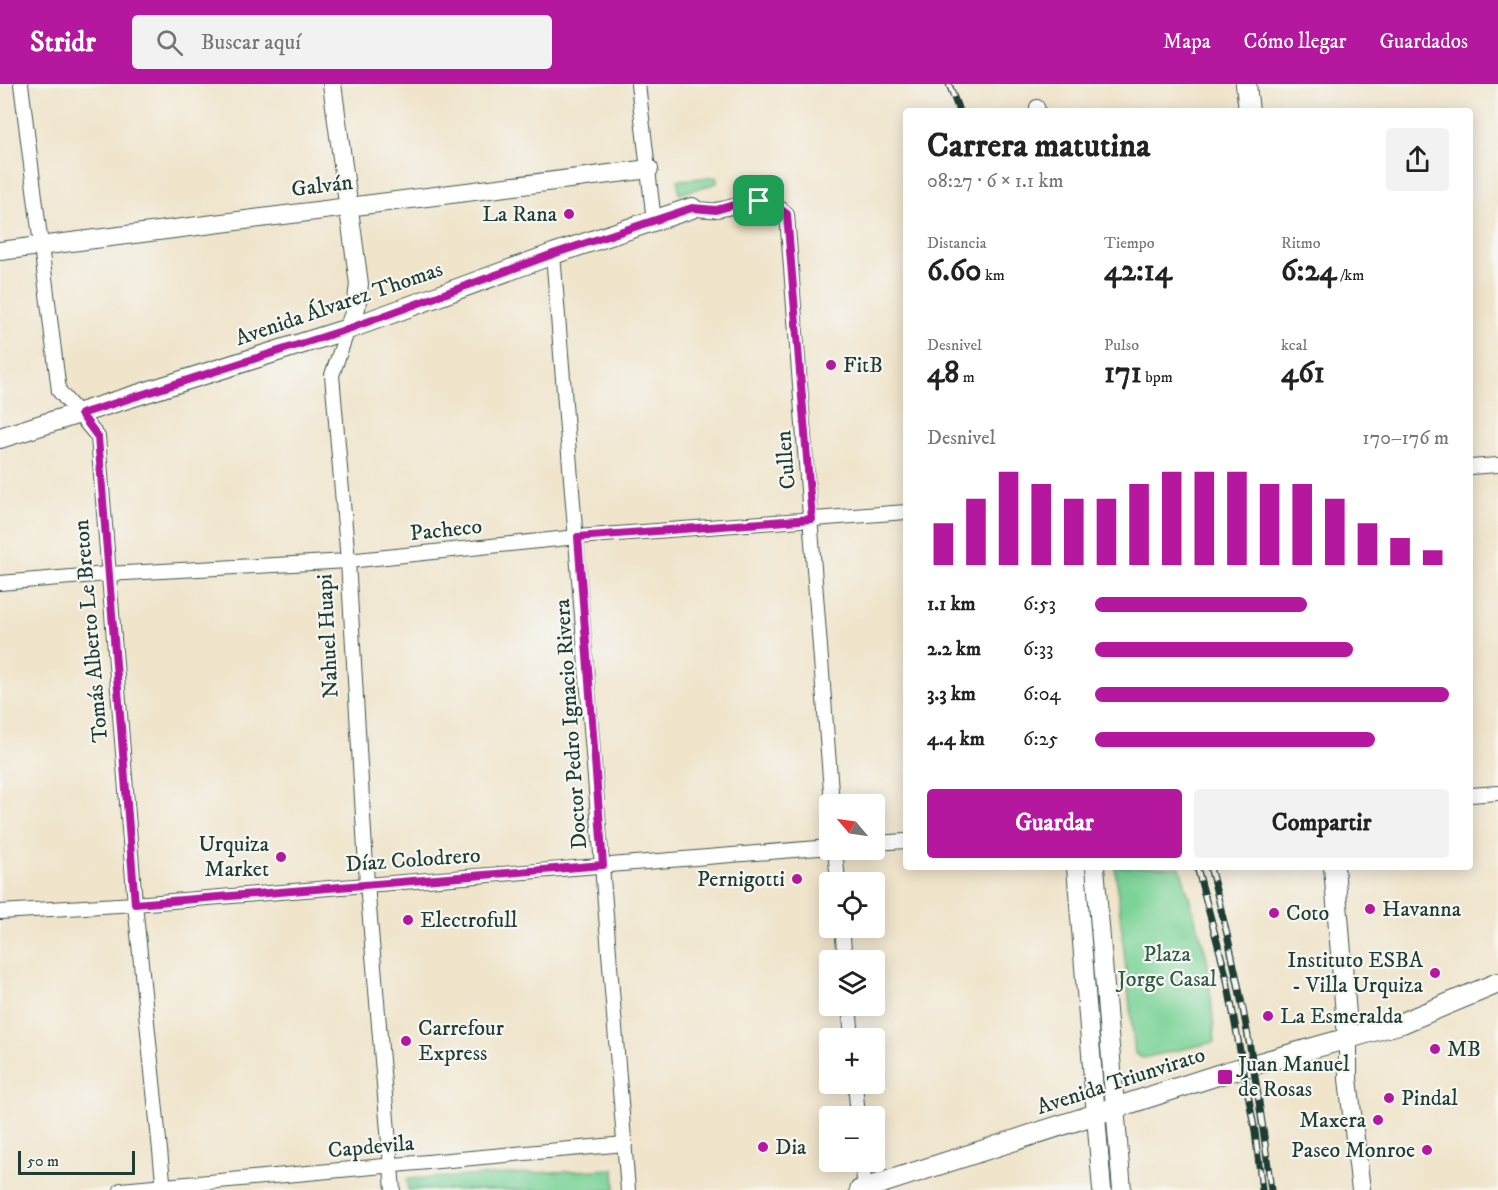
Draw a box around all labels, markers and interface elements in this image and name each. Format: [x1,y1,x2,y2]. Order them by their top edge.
search box [132,15,552,69]
text: Stridr [30,25,96,60]
icon: search [153,26,186,59]
text: Buscar aquí [201,29,301,56]
text: Mapa [1163,29,1211,55]
text: Cómo llegar [1244,29,1346,55]
text: Guardados [1379,29,1468,55]
text: Carrera matutina [927,126,1150,167]
button: share [1386,128,1449,191]
street label: Galván [290,169,355,203]
text: 08:27 · 6 × 1.1 km [927,169,1063,194]
pin [733,175,784,226]
icon: arrive [742,184,775,217]
place label: La Rana [482,201,558,228]
marker: La Rana [562,207,576,221]
text: Distancia [927,233,986,253]
text: Tiempo [1104,233,1155,253]
text: Ritmo [1281,233,1321,253]
text: 6.60 [927,253,981,290]
text: 42:14 [1104,253,1172,290]
text: 6:24 [1281,253,1336,290]
street label: Avenida Álvarez Thomas [231,255,446,352]
text: km [981,265,1005,285]
text: /km [1336,265,1364,285]
text: Desnivel [927,335,982,355]
text: Pulso [1104,335,1139,355]
text: kcal [1281,335,1307,355]
place label: FitB [843,352,883,379]
text: 48 [927,355,959,392]
text: 171 [1104,355,1142,392]
text: 461 [1281,355,1325,392]
marker: FitB [824,358,838,372]
text: m [959,367,975,387]
text: bpm [1142,367,1173,387]
text: Desnivel [927,426,996,451]
text: 170–176 m [1362,426,1449,451]
street label: Cullen [770,429,802,491]
street label: Pacheco [409,513,483,547]
street label: Tomás Alberto Le Breton [68,518,114,744]
street label: Nahuel Huapi [311,573,345,699]
text: 1.1 km [927,592,976,617]
text: 6:53 [1023,592,1056,617]
street label: Doctor Pedro Ignacio Rivera [549,597,593,850]
text: 2.2 km [927,637,981,662]
text: 6:33 [1023,637,1054,662]
text: 3.3 km [927,682,976,707]
text: 6:04 [1023,682,1061,707]
text: 4.4 km [927,727,985,752]
text: 6:25 [1023,727,1058,752]
button: Guardar [927,789,1182,858]
button: Compartir [1194,789,1449,858]
north arrow [819,794,885,860]
map controls [819,794,885,1172]
place label: Urquiza Market [198,831,270,883]
street label: Díaz Colodrero [345,842,481,878]
marker: Urquiza Market [274,850,288,864]
place label: Pernigotti [697,866,785,893]
marker: Pernigotti [790,872,804,886]
button: locate [819,872,885,938]
place label: Havanna [1382,896,1462,923]
place label: Coto [1286,900,1329,927]
marker: Havanna [1363,902,1377,916]
marker: Coto [1267,906,1281,920]
place label: Electrofull [420,907,518,934]
marker: Electrofull [401,913,415,927]
park label: Plaza Jorge Casal [1116,941,1217,993]
place label: Instituto ESBA - Villa Urquiza [1287,947,1424,999]
button: layers [819,950,885,1016]
marker: Instituto ESBA - Villa Urquiza [1428,966,1442,980]
place label: La Esmeralda [1280,1003,1404,1030]
marker: La Esmeralda [1261,1009,1275,1023]
place label: Carrefour Express [418,1015,505,1067]
button: + [819,1028,885,1094]
marker: Carrefour Express [399,1034,413,1048]
place label: MB [1447,1036,1481,1063]
street label: Avenida Triunvirato [1033,1041,1209,1121]
marker: MB [1428,1042,1442,1056]
place label: Juan Manuel de Rosas [1236,1051,1350,1103]
marker: Juan Manuel de Rosas [1216,1068,1234,1086]
place label: Pindal [1401,1085,1458,1112]
marker: Pindal [1382,1091,1396,1105]
button: − [819,1106,885,1172]
place label: Maxera [1299,1107,1367,1134]
marker: Maxera [1371,1113,1385,1127]
street label: Capdevila [327,1130,416,1164]
place label: Dia [775,1134,807,1161]
place label: Paseo Monroe [1291,1137,1415,1164]
marker: Dia [756,1140,770,1154]
marker: Paseo Monroe [1420,1143,1434,1157]
scale bar [18,1148,135,1176]
text: 50 m [27,1151,59,1171]

